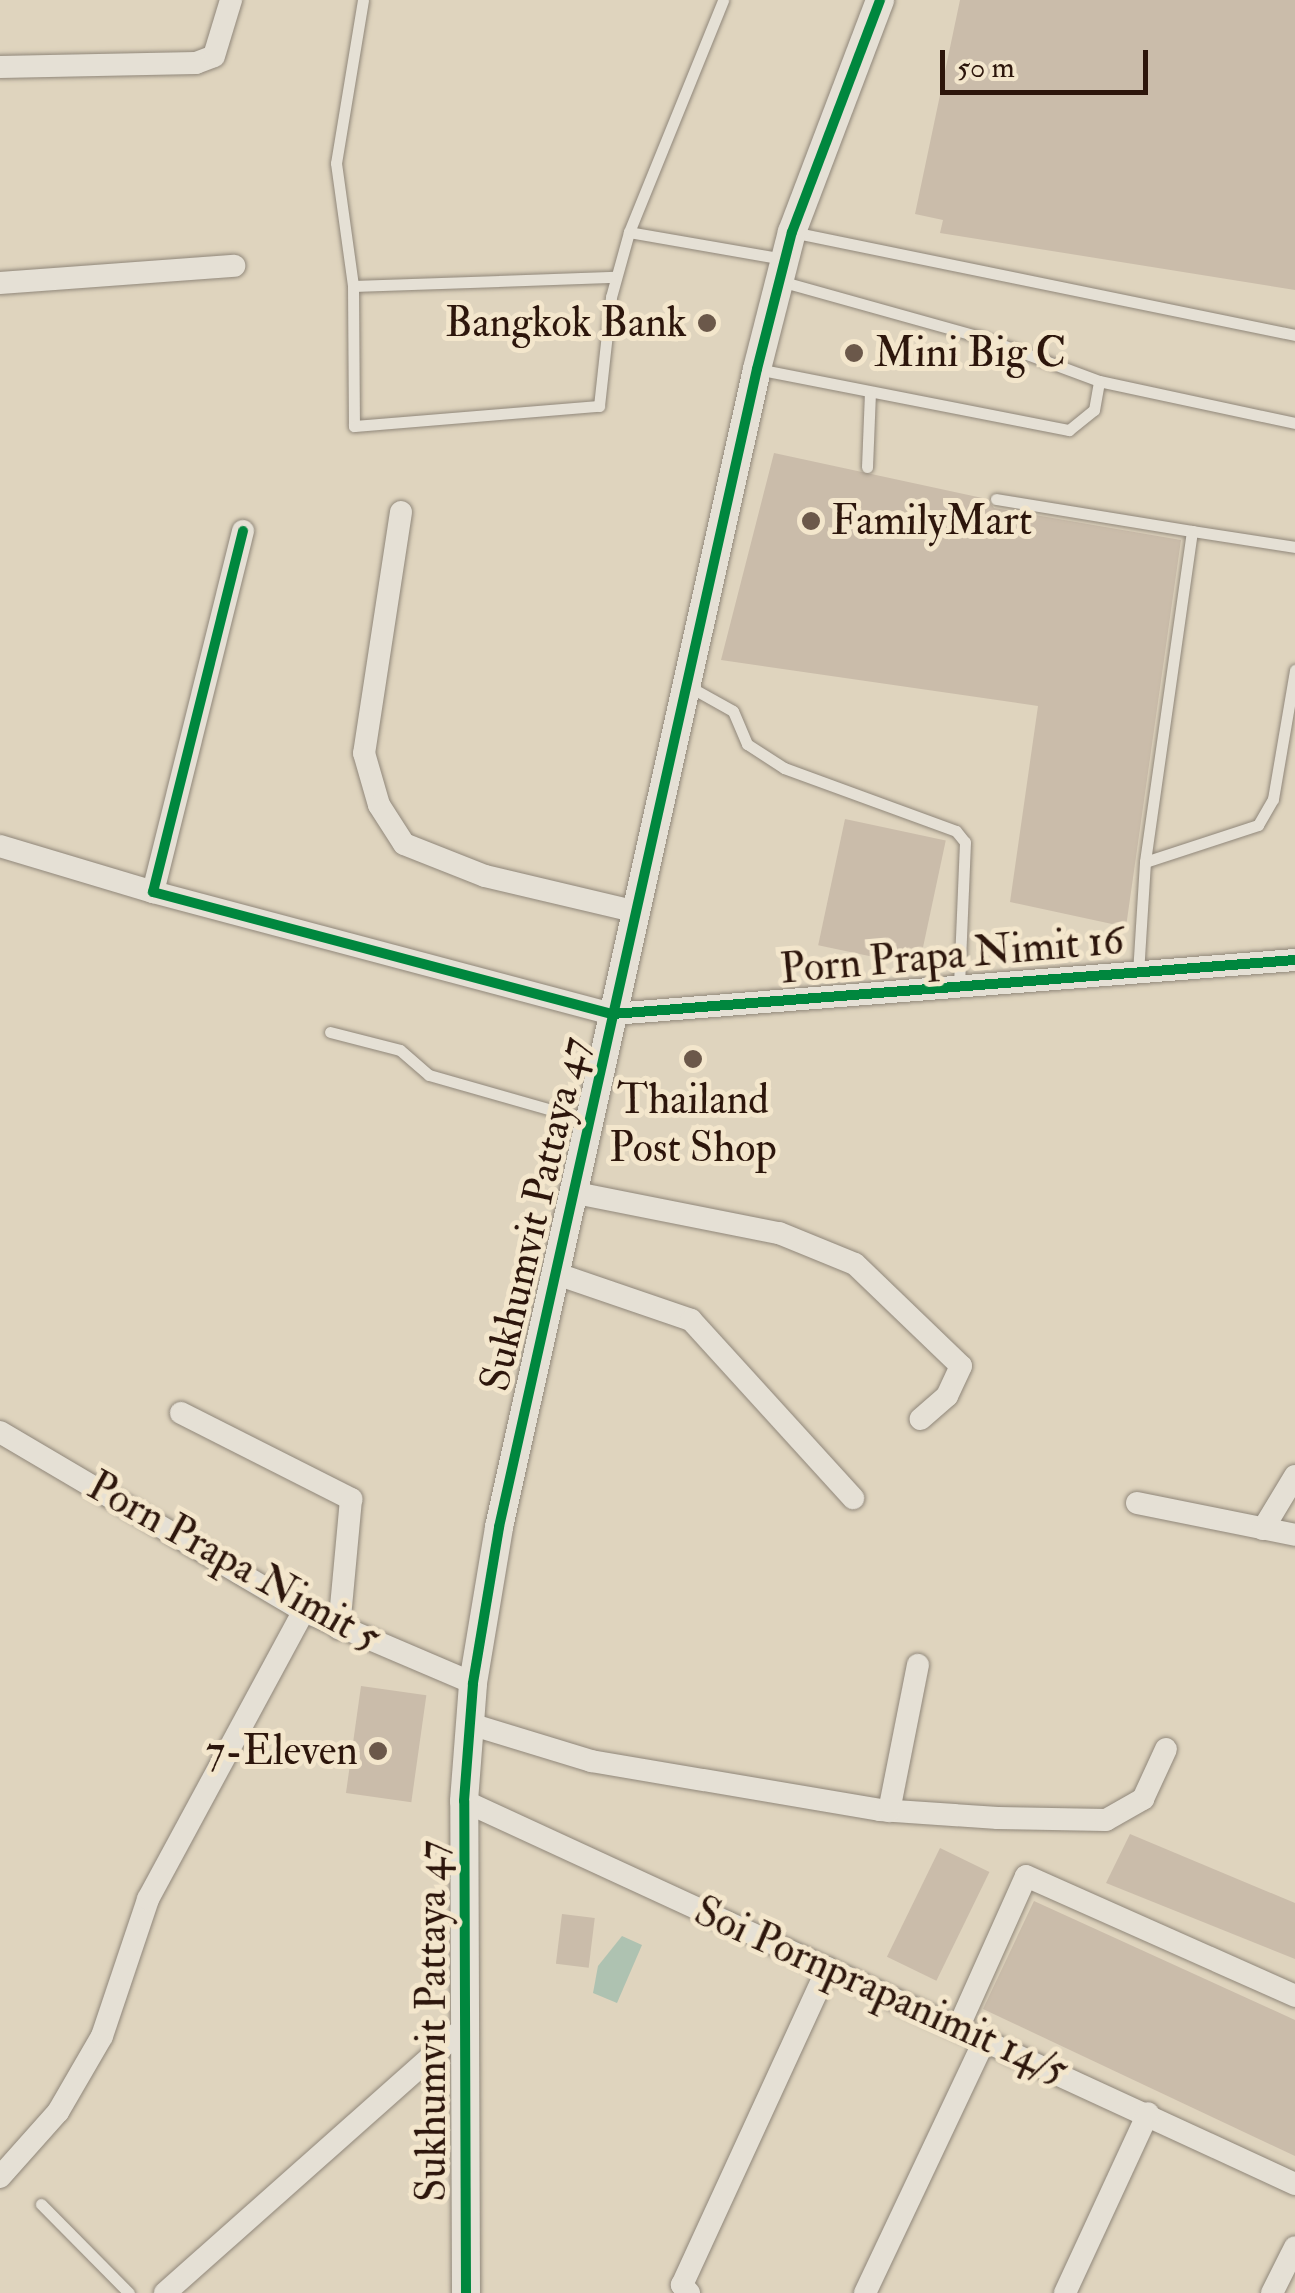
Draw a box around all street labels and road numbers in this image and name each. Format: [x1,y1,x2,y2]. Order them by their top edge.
street label: Porn Prapa Nimit 16 [778,915,1126,995]
street label: Sukhumvit Pattaya 47 [470,1032,600,1396]
street label: Porn Prapa Nimit 5 [79,1461,389,1663]
street label: Sukhumvit Pattaya 47 [407,1840,457,2202]
street label: Soi Pornprapanimit 14/5 [686,1886,1076,2096]

